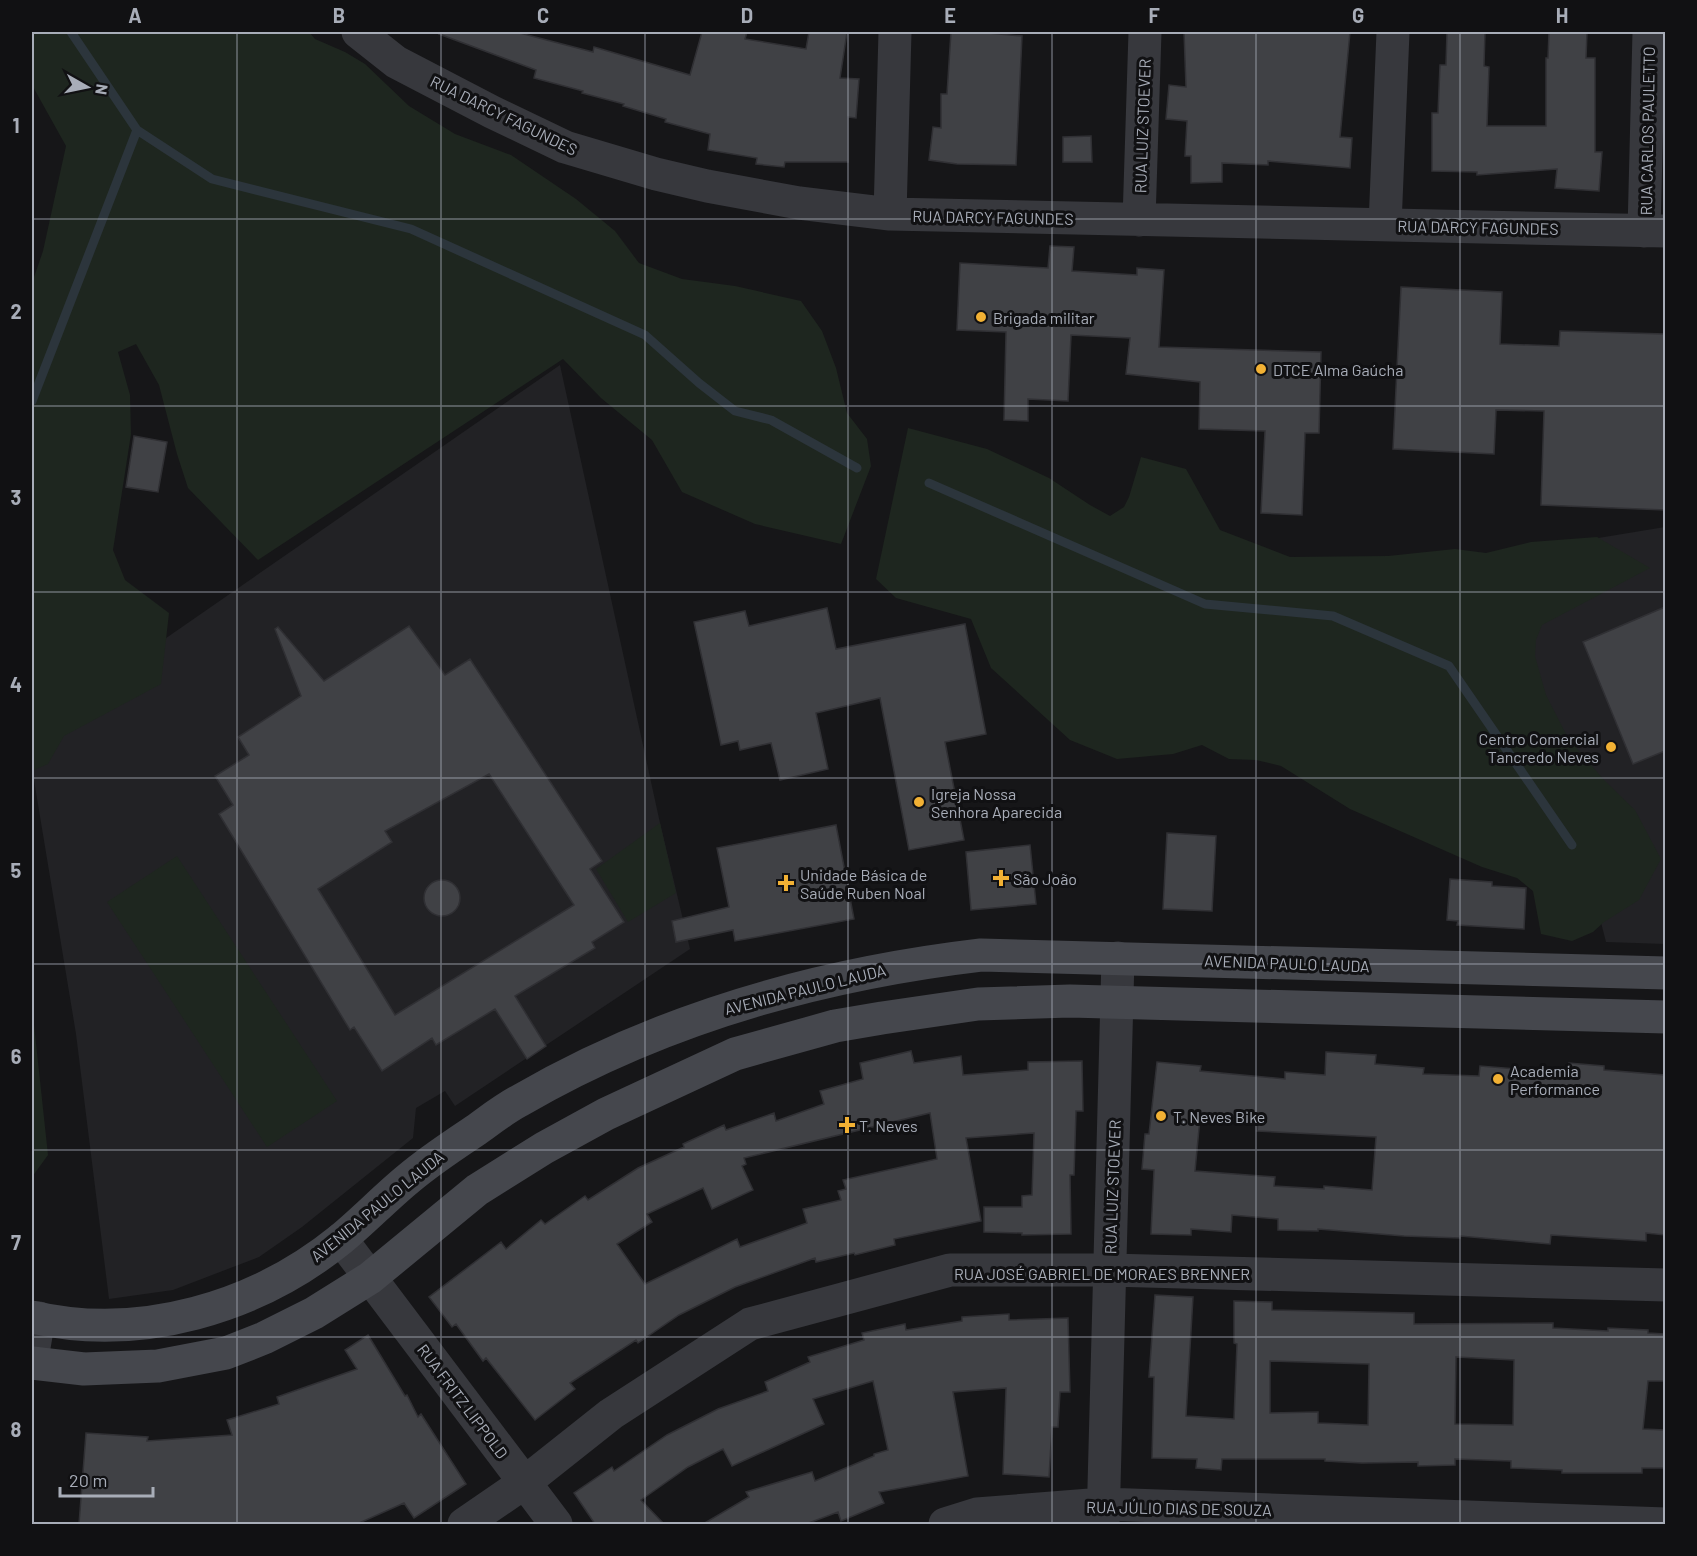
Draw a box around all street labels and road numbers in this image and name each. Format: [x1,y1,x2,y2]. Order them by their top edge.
street label: RUA CARLOS PAULETTO [1636,46,1658,216]
street label: RUA LUIZ STOEVER [1130,58,1154,193]
street label: RUA DARCY FAGUNDES [427,71,581,159]
street label: RUA DARCY FAGUNDES [912,206,1074,228]
street label: RUA DARCY FAGUNDES [1397,216,1559,238]
street label: AVENIDA PAULO LAUDA [1204,951,1370,975]
street label: AVENIDA PAULO LAUDA [722,960,888,1018]
street label: RUA LUIZ STOEVER [1100,1119,1124,1254]
street label: AVENIDA PAULO LAUDA [307,1146,447,1265]
street label: RUA JOSÉ GABRIEL DE MORAES BRENNER [954,1264,1250,1283]
street label: RUA FRITZ LIPPOLD [414,1340,512,1462]
street label: RUA JÚLIO DIAS DE SOUZA [1086,1497,1272,1519]

